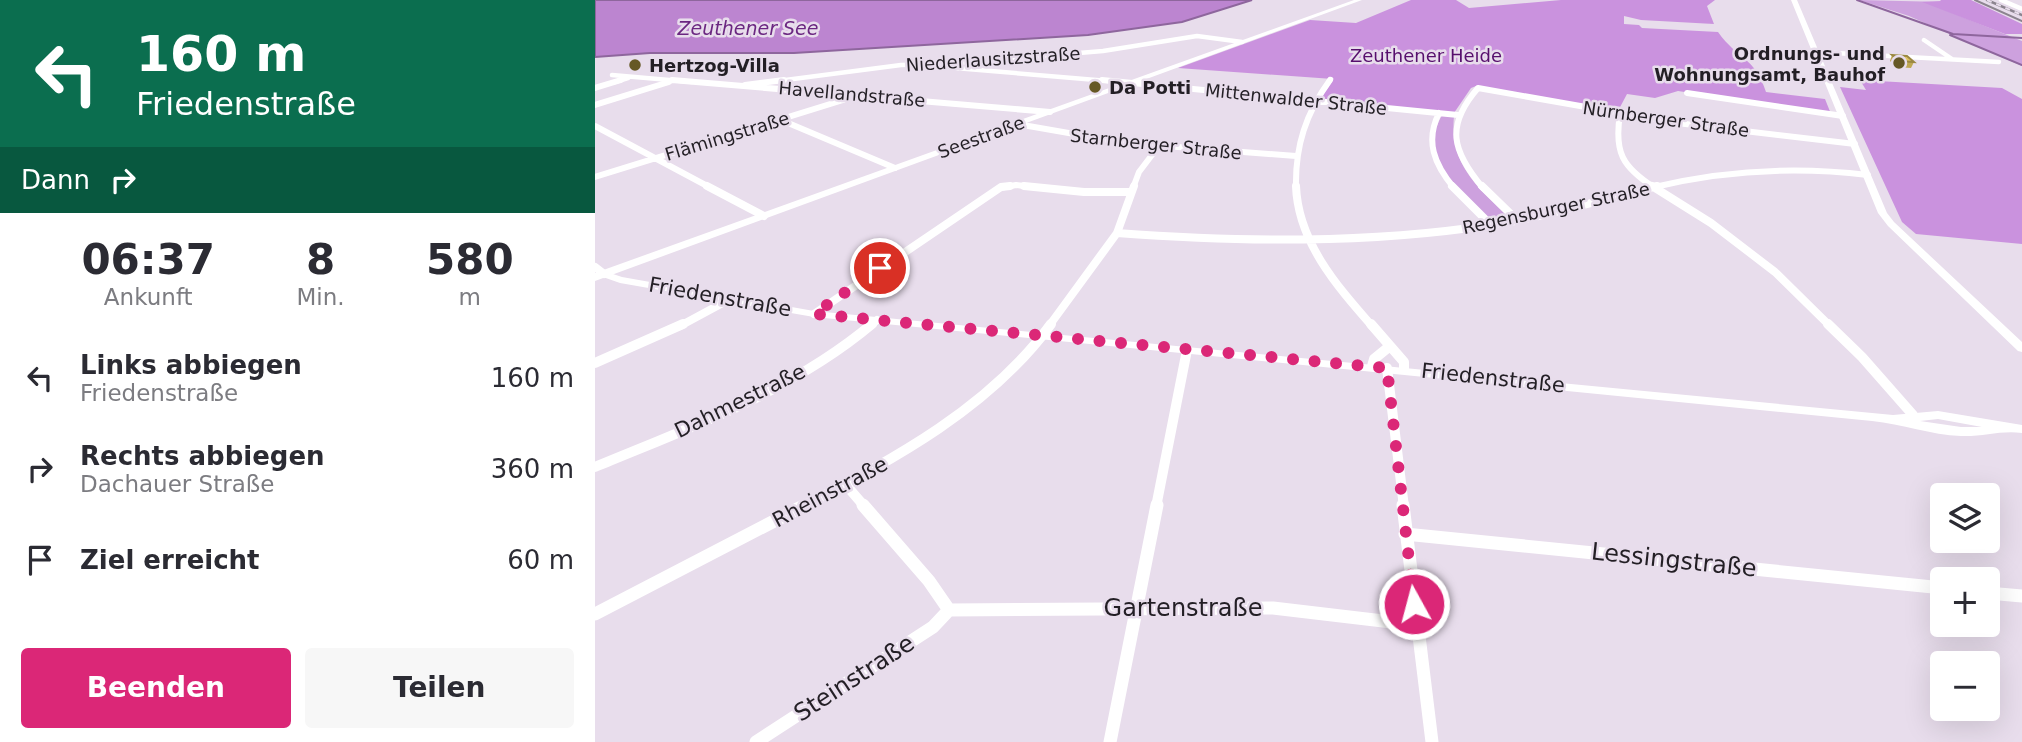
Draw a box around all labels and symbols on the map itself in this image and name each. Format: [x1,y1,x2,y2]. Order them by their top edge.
water label: Zeuthener See [677,17,818,39]
street label: Niederlausitzstraße [905,42,1081,76]
place label: Ordnungs- und Wohnungsamt, Bauhof [1654,43,1885,85]
park label: Zeuthener Heide [1350,45,1502,66]
place label: Hertzog-Villa [649,55,780,76]
marker: Ordnungs- und Wohnungsamt, Bauhof [1891,55,1907,71]
marker: Hertzog-Villa [627,57,643,73]
street label: Havellandstraße [778,77,926,111]
place label: Da Potti [1109,77,1191,98]
marker: Da Potti [1087,79,1103,95]
street label: Mittenwalder Straße [1204,79,1388,119]
street label: Nürnberger Straße [1581,97,1751,141]
street label: Flämingstraße [662,107,792,165]
street label: Seestraße [935,112,1027,162]
street label: Starnberger Straße [1069,125,1243,163]
street label: Regensburger Straße [1460,178,1652,238]
pin [850,238,910,298]
street label: Friedenstraße [647,273,793,321]
street label: Dahmestraße [671,359,809,443]
street label: Friedenstraße [1420,359,1566,397]
street label: Rheinstraße [768,452,892,532]
street label: Lessingstraße [1590,537,1758,583]
position arrow [1377,567,1451,641]
street label: Gartenstraße [1104,594,1262,622]
street label: Steinstraße [789,629,919,727]

